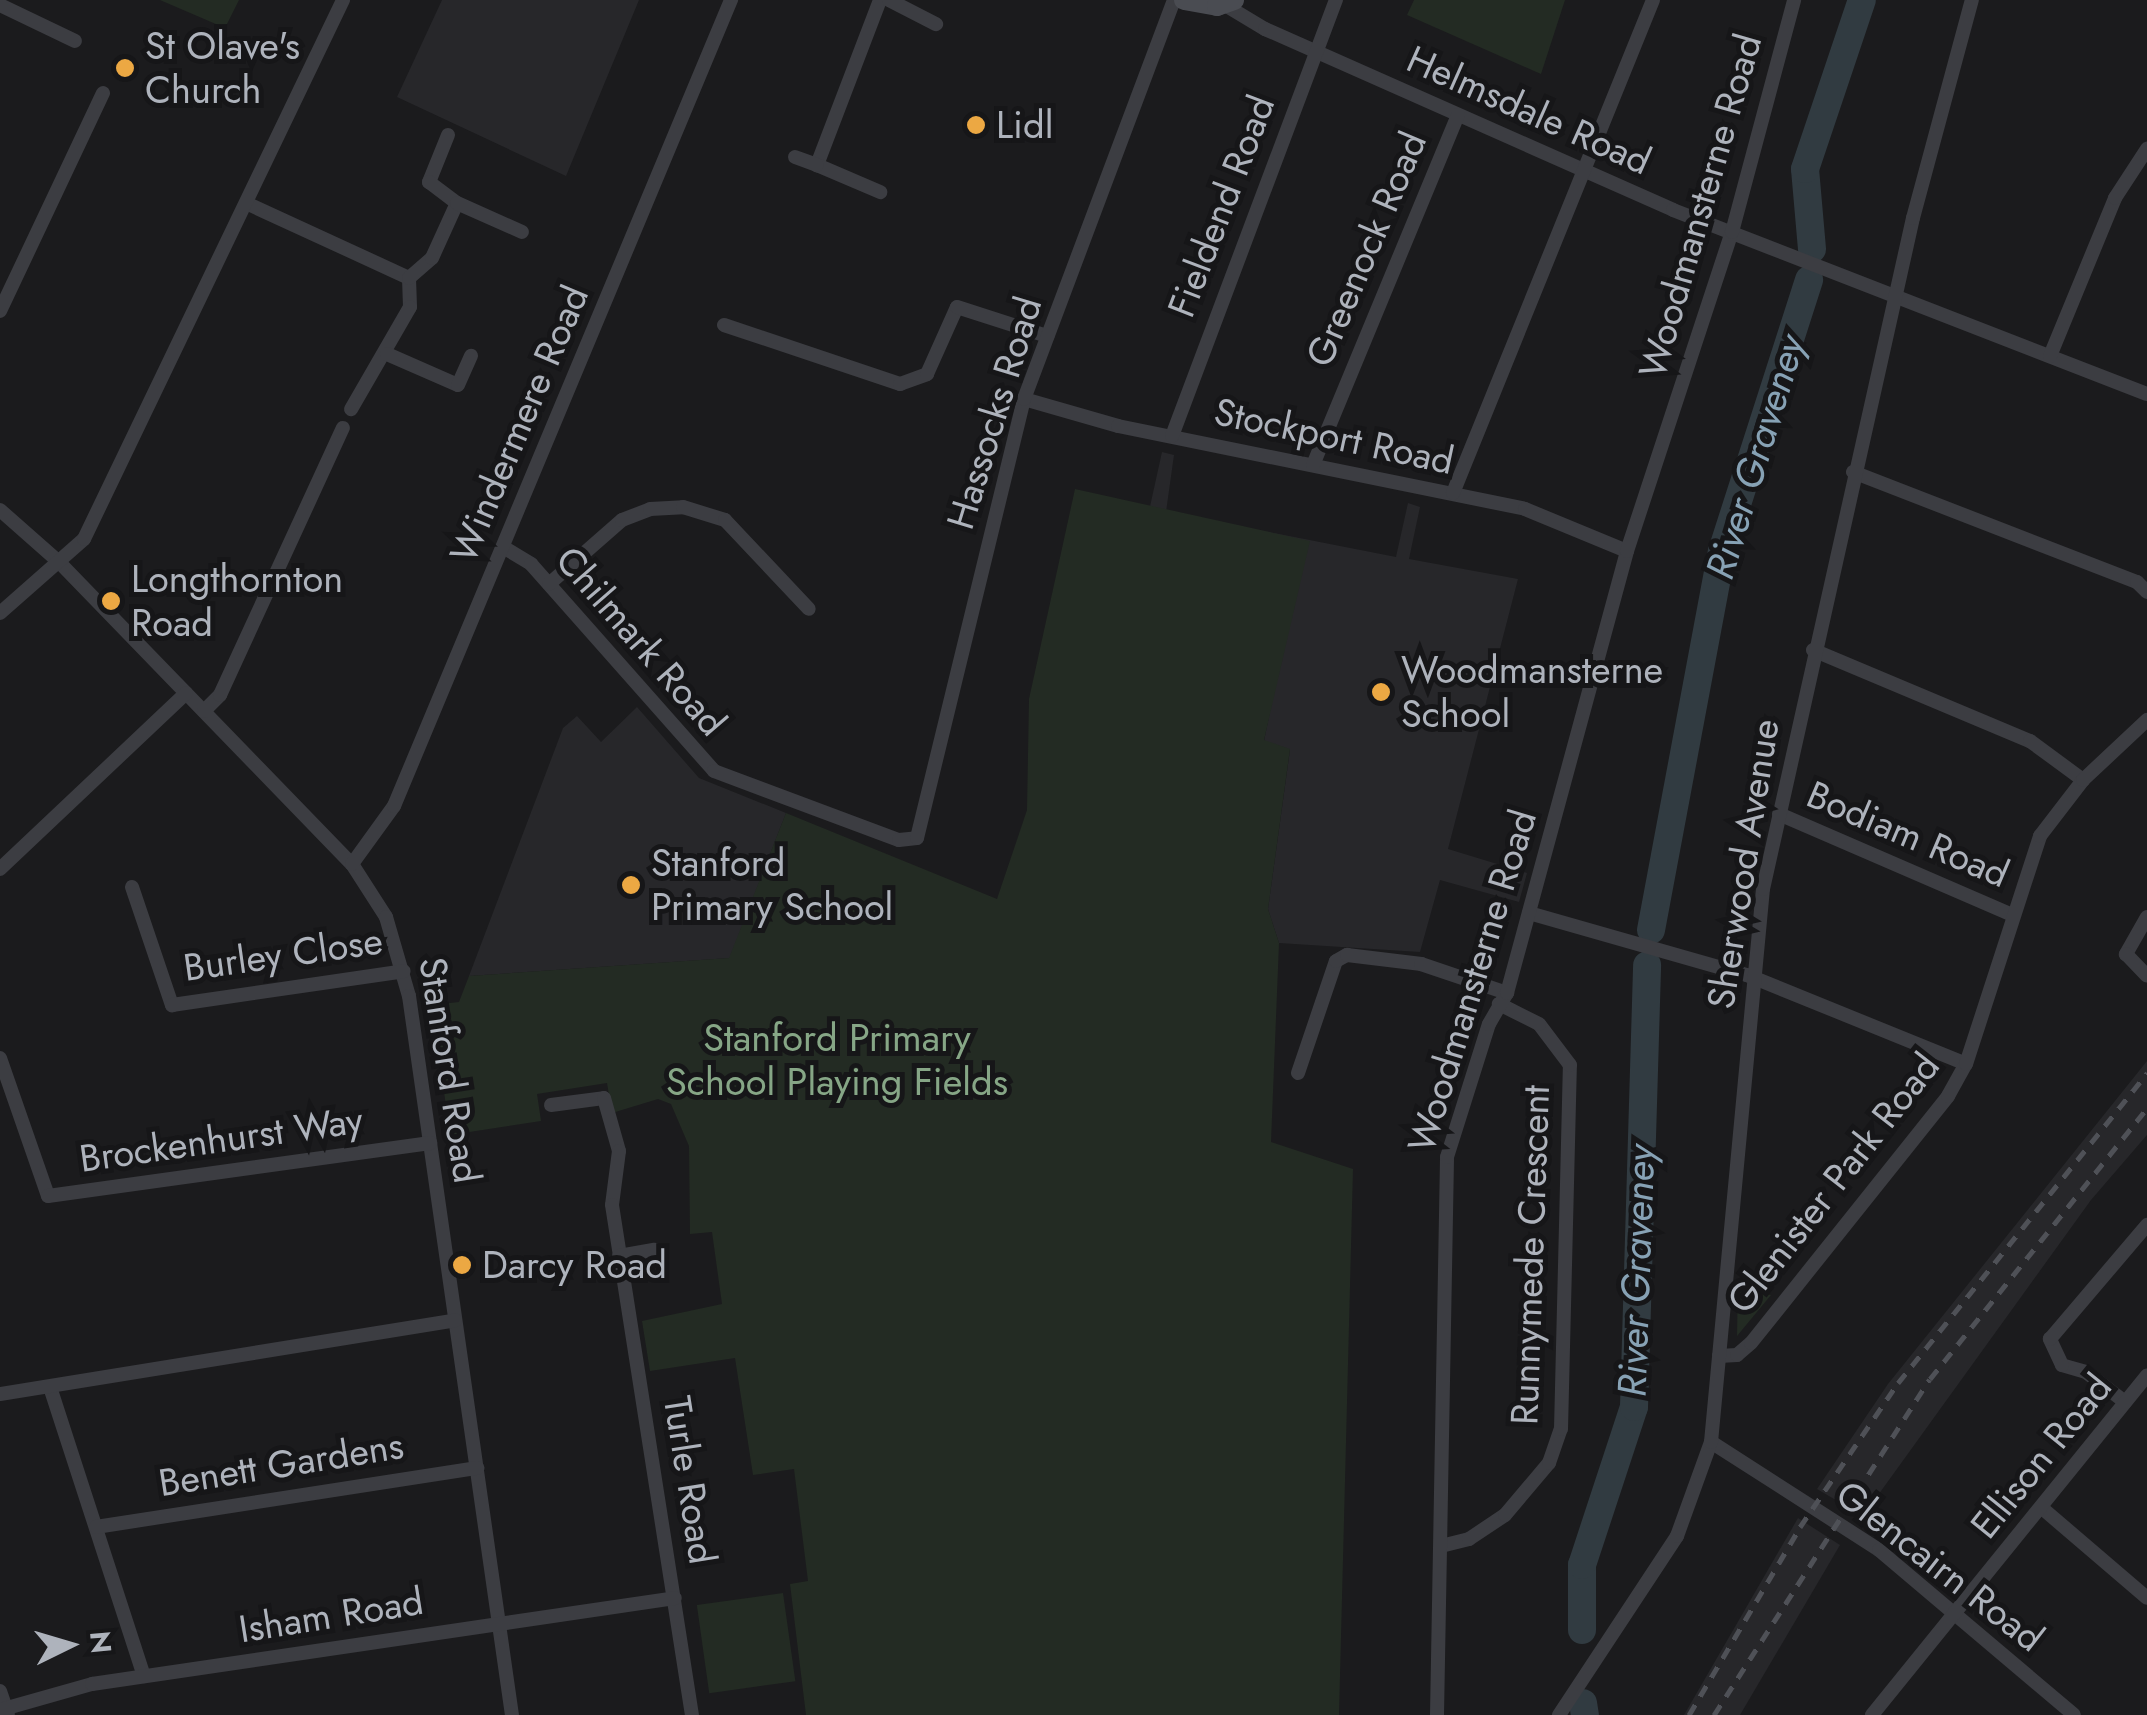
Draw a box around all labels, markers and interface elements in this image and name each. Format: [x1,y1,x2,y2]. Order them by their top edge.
place label: St Olave's Church [145,23,300,112]
street label: Woodmansterne Road [1629,29,1771,383]
street label: Helmsdale Road [1400,36,1658,184]
marker: St Olave's Church [114,57,136,79]
street label: Fieldend Road [1158,89,1284,323]
place label: Lidl [996,102,1053,148]
marker: Lidl [965,114,987,136]
street label: Greenock Road [1296,125,1436,373]
street label: Windermere Road [440,279,598,569]
street label: Hassocks Road [937,291,1051,535]
water label: River Graveney [1695,329,1815,585]
street label: Stockport Road [1210,388,1458,484]
street label: Chilmark Road [546,537,736,745]
place label: Longthornton Road [131,556,343,646]
marker: Longthornton Road [100,590,122,612]
place label: Woodmansterne School [1401,647,1663,736]
marker: Woodmansterne School [1370,681,1392,703]
street label: Sherwood Avenue [1698,716,1788,1012]
street label: Bodiam Road [1800,771,2016,897]
street label: Woodmansterne Road [1398,804,1546,1158]
place label: Stanford Primary School [651,840,893,929]
marker: Stanford Primary School [620,874,642,896]
street label: Burley Close [181,917,385,991]
street label: Stanford Road [410,954,490,1186]
park label: Stanford Primary School Playing Fields [666,1015,1008,1104]
street label: Glenister Park Road [1717,1044,1949,1322]
street label: Runnymede Crescent [1501,1084,1559,1426]
street label: Brockenhurst Way [76,1097,366,1181]
water label: River Graveney [1608,1144,1664,1398]
place label: Darcy Road [482,1242,667,1288]
marker: Darcy Road [451,1254,473,1276]
street label: Ellison Road [1961,1365,2121,1547]
street label: Turle Road [654,1393,726,1567]
street label: Benett Gardens [155,1422,407,1506]
street label: Glencairn Road [1827,1471,2053,1661]
street label: Isham Road [236,1578,426,1652]
north arrow [20,1595,120,1695]
text: N [79,1629,122,1655]

